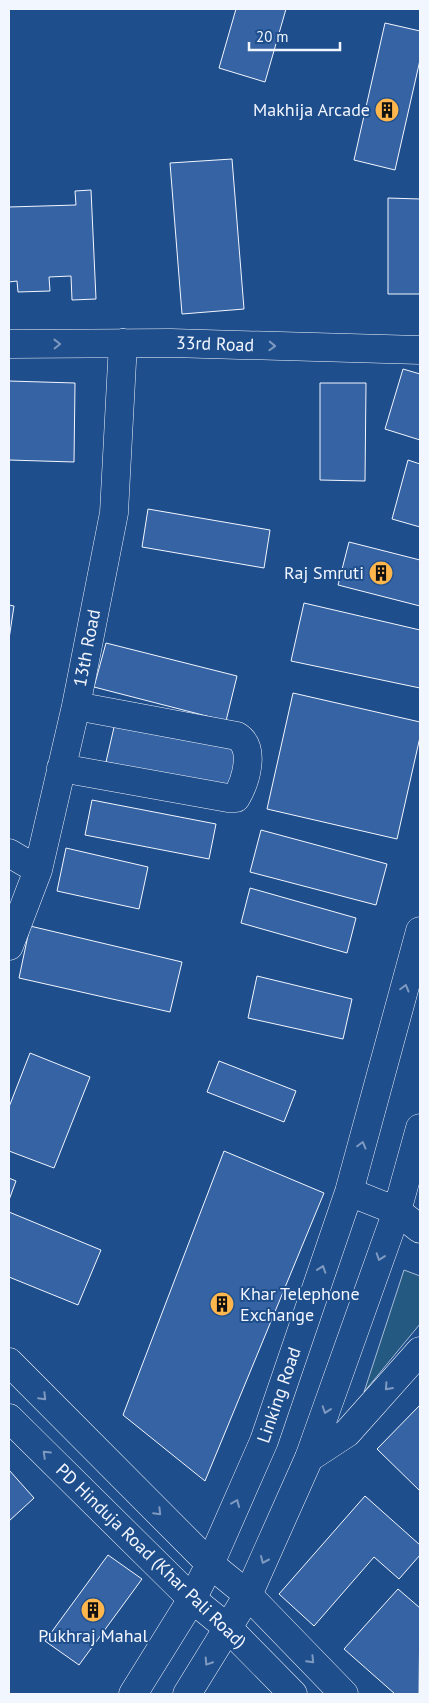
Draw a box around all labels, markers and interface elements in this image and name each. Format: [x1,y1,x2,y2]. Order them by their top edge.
scale bar [249,20,340,52]
text: 20 m [256,27,289,46]
building icon: Makhija Arcade [374,97,400,123]
place label: Makhija Arcade [253,98,370,121]
street label: 33rd Road [175,331,255,356]
one-way arrow [54,338,62,349]
one-way arrow [269,341,277,351]
building icon: Raj Smruti [368,560,394,586]
place label: Raj Smruti [284,561,364,584]
street label: 13th Road [68,607,105,689]
one-way arrow [399,984,409,992]
one-way arrow [356,1140,367,1149]
one-way arrow [376,1252,386,1260]
one-way arrow [317,1265,327,1274]
place label: Khar Telephone Exchange [240,1282,360,1326]
building icon: Khar Telephone Exchange [209,1291,235,1317]
street label: Linking Road [251,1344,306,1446]
one-way arrow [385,1382,394,1391]
one-way arrow [37,1391,46,1400]
one-way arrow [322,1405,332,1414]
one-way arrow [43,1451,52,1460]
street label: PD Hinduja Road (Khar Pali Road) [51,1458,252,1653]
one-way arrow [230,1499,241,1508]
one-way arrow [152,1506,161,1515]
one-way arrow [260,1555,271,1564]
building icon: Pukhraj Mahal [80,1597,106,1623]
place label: Pukhraj Mahal [38,1624,148,1647]
one-way arrow [305,1654,314,1663]
one-way arrow [205,1656,214,1665]

